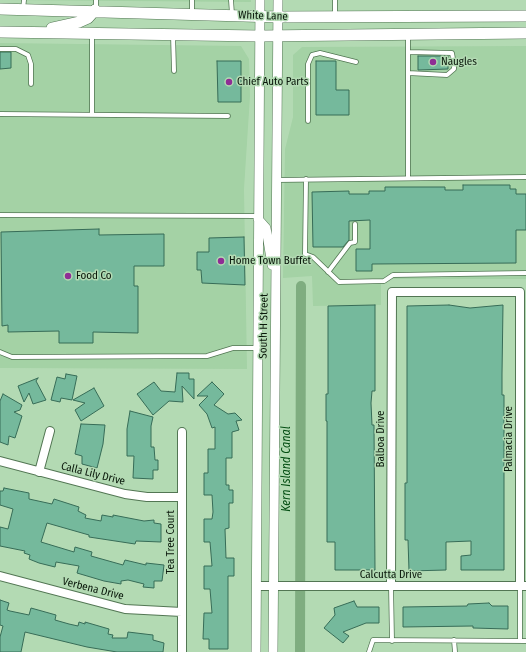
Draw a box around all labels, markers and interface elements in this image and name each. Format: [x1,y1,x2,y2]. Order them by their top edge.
street label: White Lane [238,9,288,23]
place label: Naugles [441,55,477,69]
marker: Naugles [428,57,438,67]
place label: Chief Auto Parts [237,75,308,89]
marker: Chief Auto Parts [224,77,234,87]
place label: Home Town Buffet [229,254,311,268]
marker: Home Town Buffet [216,256,226,266]
place label: Food Co [76,269,112,283]
marker: Food Co [63,271,73,281]
street label: South H Street [257,293,271,359]
street label: Palmacia Drive [502,406,516,472]
street label: Balboa Drive [374,410,388,468]
water label: Kern Island Canal [280,426,294,512]
street label: Calla Lily Drive [60,460,126,488]
street label: Tea Tree Court [164,510,178,574]
street label: Calcutta Drive [360,568,422,582]
street label: Verbena Drive [61,575,125,603]

